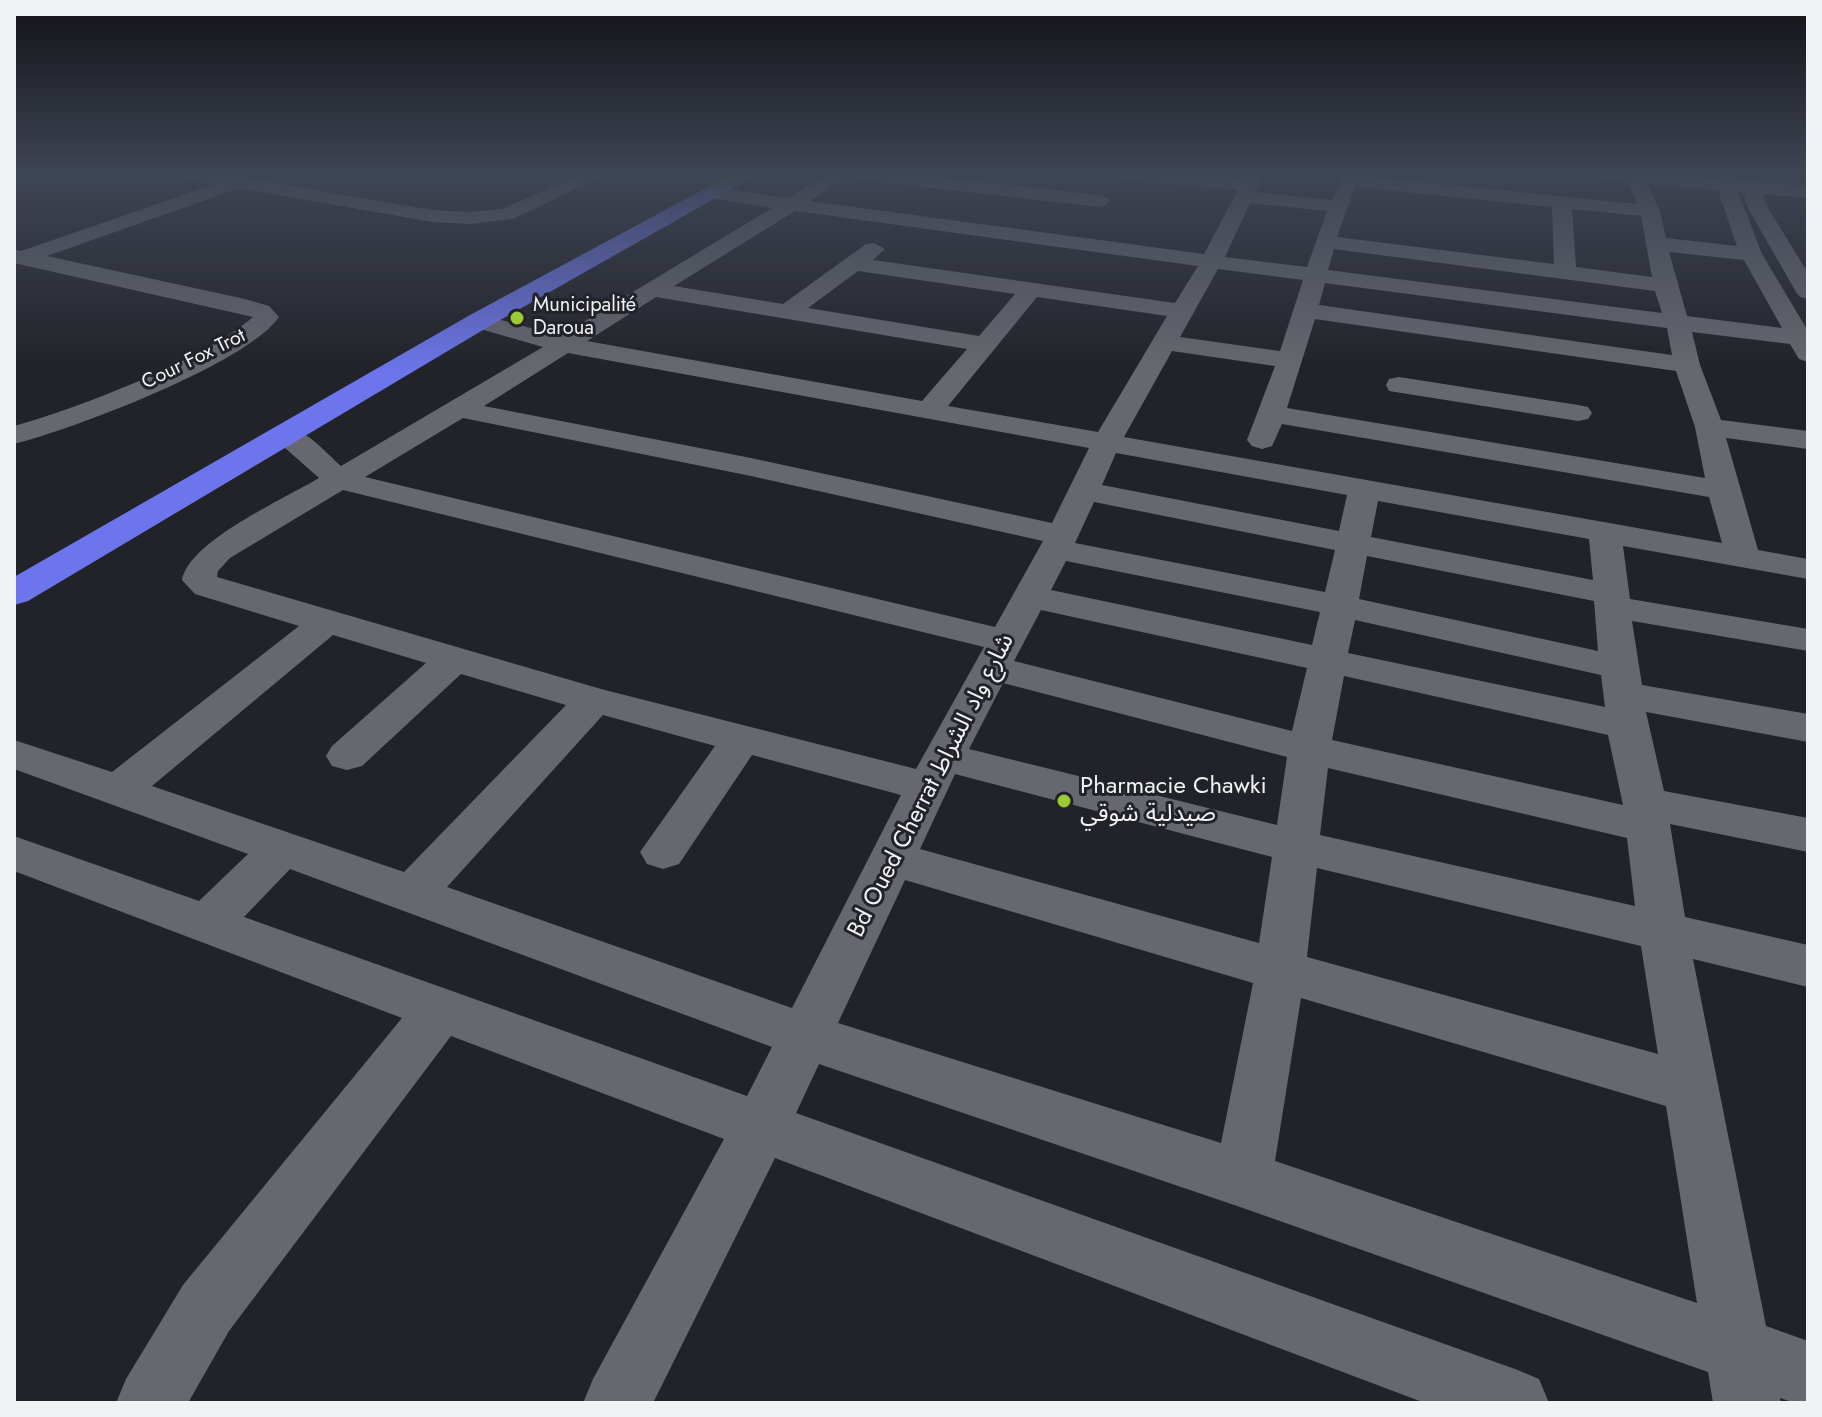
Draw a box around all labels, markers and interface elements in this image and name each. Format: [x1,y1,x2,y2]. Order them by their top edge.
place label: Municipalité Daroua [533,294,636,341]
marker: Municipalité Daroua [508,309,526,327]
street label: Cour Fox Trot [138,325,250,395]
street label: Bd Oued Cherrat شارع واد الشراط [843,630,1021,942]
place label: Pharmacie Chawki صيدلية شوقي [1080,773,1267,829]
marker: Pharmacie Chawki صيدلية شوقي [1055,792,1073,810]

